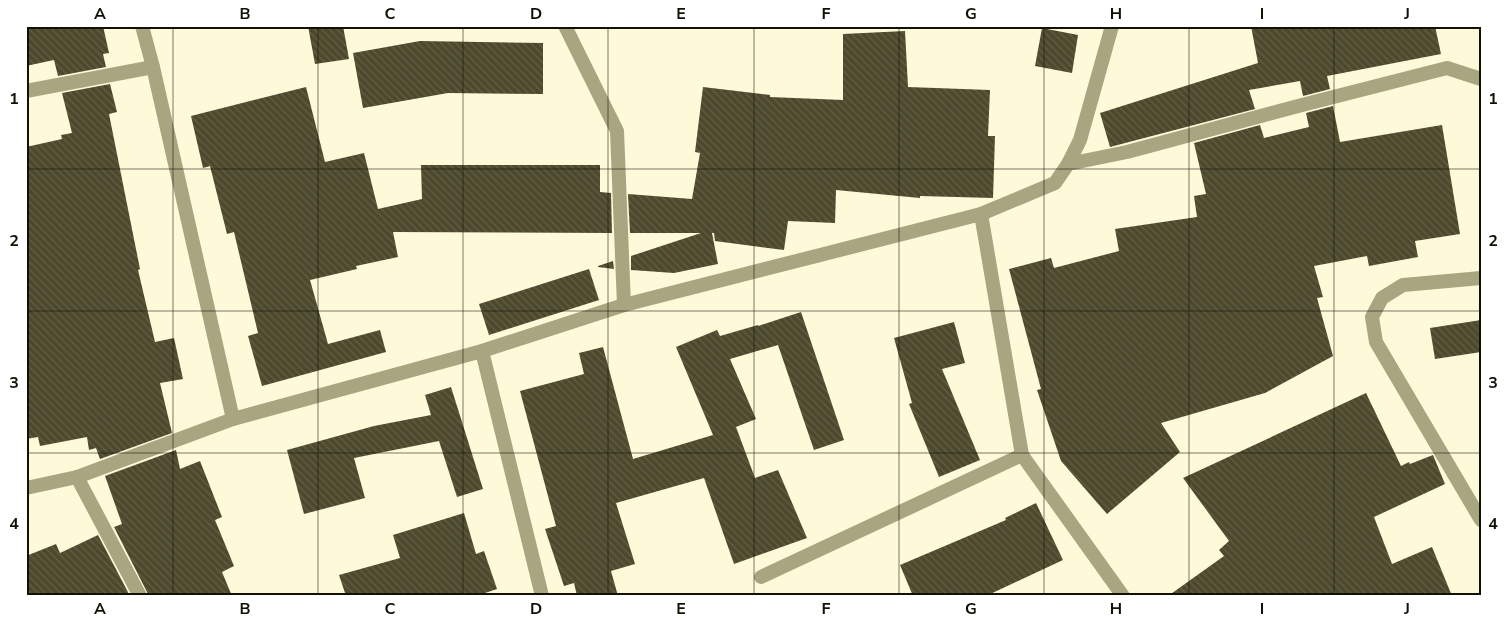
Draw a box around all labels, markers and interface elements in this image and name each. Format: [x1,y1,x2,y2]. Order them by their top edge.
text: A [94,3,106,25]
text: B [239,3,251,25]
text: C [385,3,396,25]
text: D [530,3,542,25]
text: E [676,3,686,25]
text: F [822,3,831,25]
text: G [965,3,977,25]
text: H [1110,3,1122,25]
text: I [1260,3,1264,25]
text: J [1403,3,1410,25]
text: 1 [9,88,19,110]
text: 1 [1488,88,1498,110]
text: 2 [9,230,19,252]
text: 2 [1488,230,1498,252]
text: 3 [9,372,19,394]
text: 3 [1488,372,1498,394]
text: 4 [9,513,19,535]
text: 4 [1488,513,1498,535]
text: A [94,598,106,620]
text: B [239,598,251,620]
text: C [385,598,396,620]
text: D [530,598,542,620]
text: E [676,598,686,620]
text: F [822,598,831,620]
text: G [965,598,977,620]
text: H [1110,598,1122,620]
text: I [1260,598,1264,620]
text: J [1403,598,1410,620]

